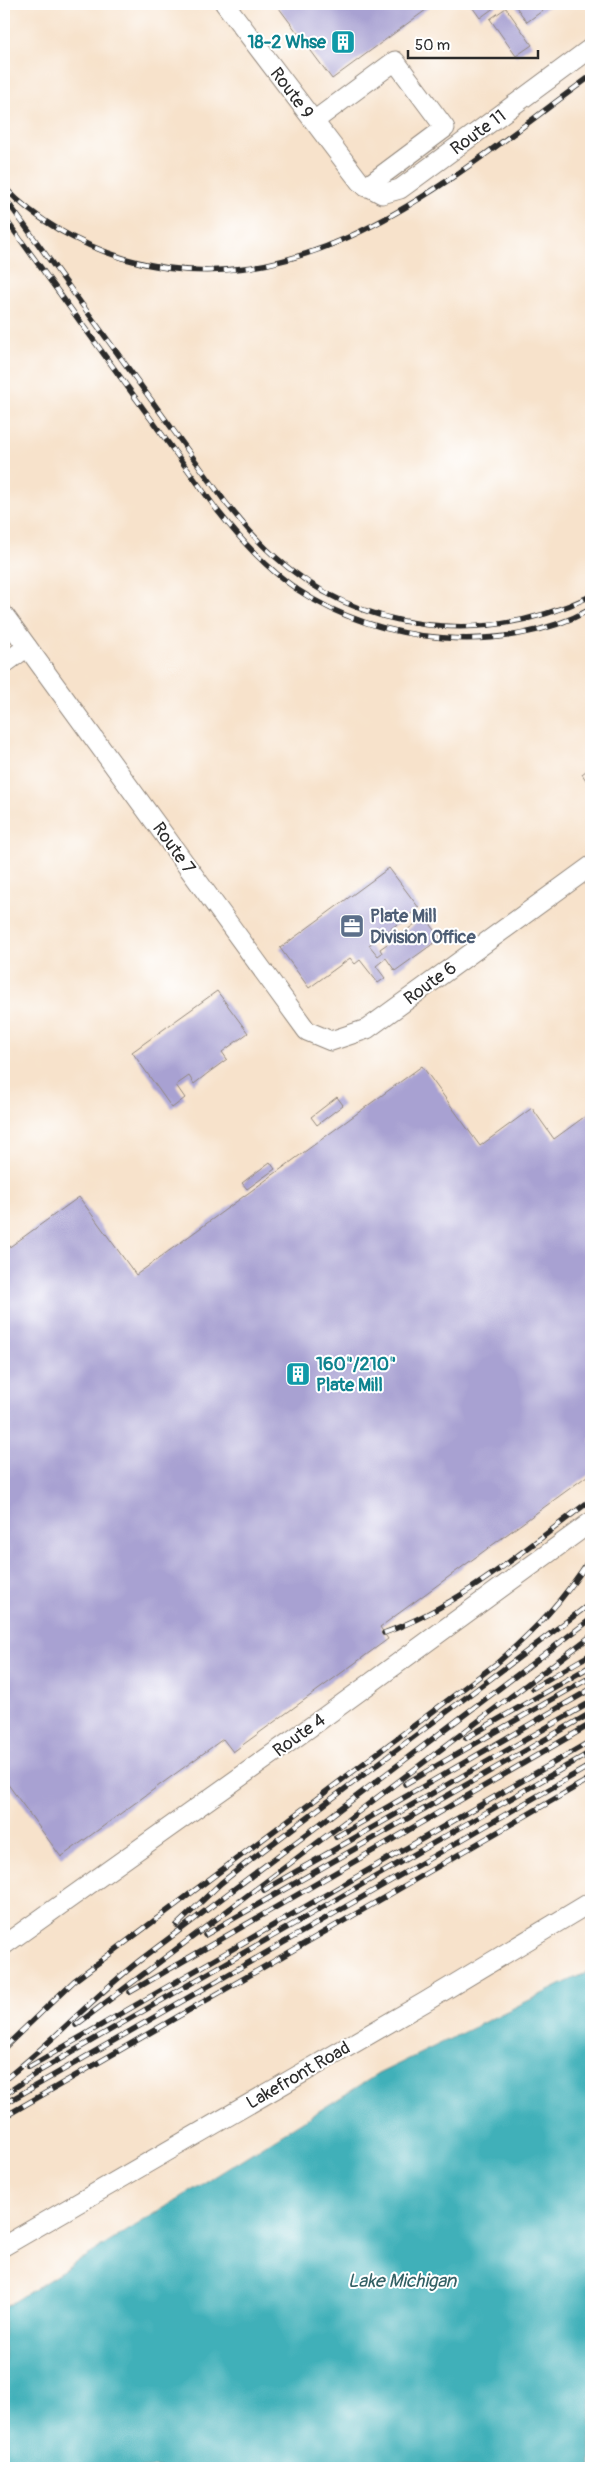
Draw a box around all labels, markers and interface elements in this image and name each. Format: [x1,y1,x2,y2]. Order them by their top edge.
scale bar [408,28,538,60]
building icon: 18-2 Whse [330,29,356,55]
place label: 18-2 Whse [248,31,327,54]
text: 50 m [415,36,450,55]
street label: Route 9 [265,63,318,124]
street label: Route 11 [446,105,511,160]
street label: Route 7 [147,818,200,879]
place label: Plate Mill Division Office [370,905,477,949]
office icon: Plate Mill Division Office [339,913,365,939]
street label: Route 6 [399,957,461,1010]
place label: 160"/210" Plate Mill [316,1353,396,1397]
building icon: 160"/210" Plate Mill [285,1361,311,1387]
street label: Route 4 [268,1708,331,1762]
street label: Lakefront Road [242,2036,354,2114]
water label: Lake Michigan [348,2269,458,2293]

